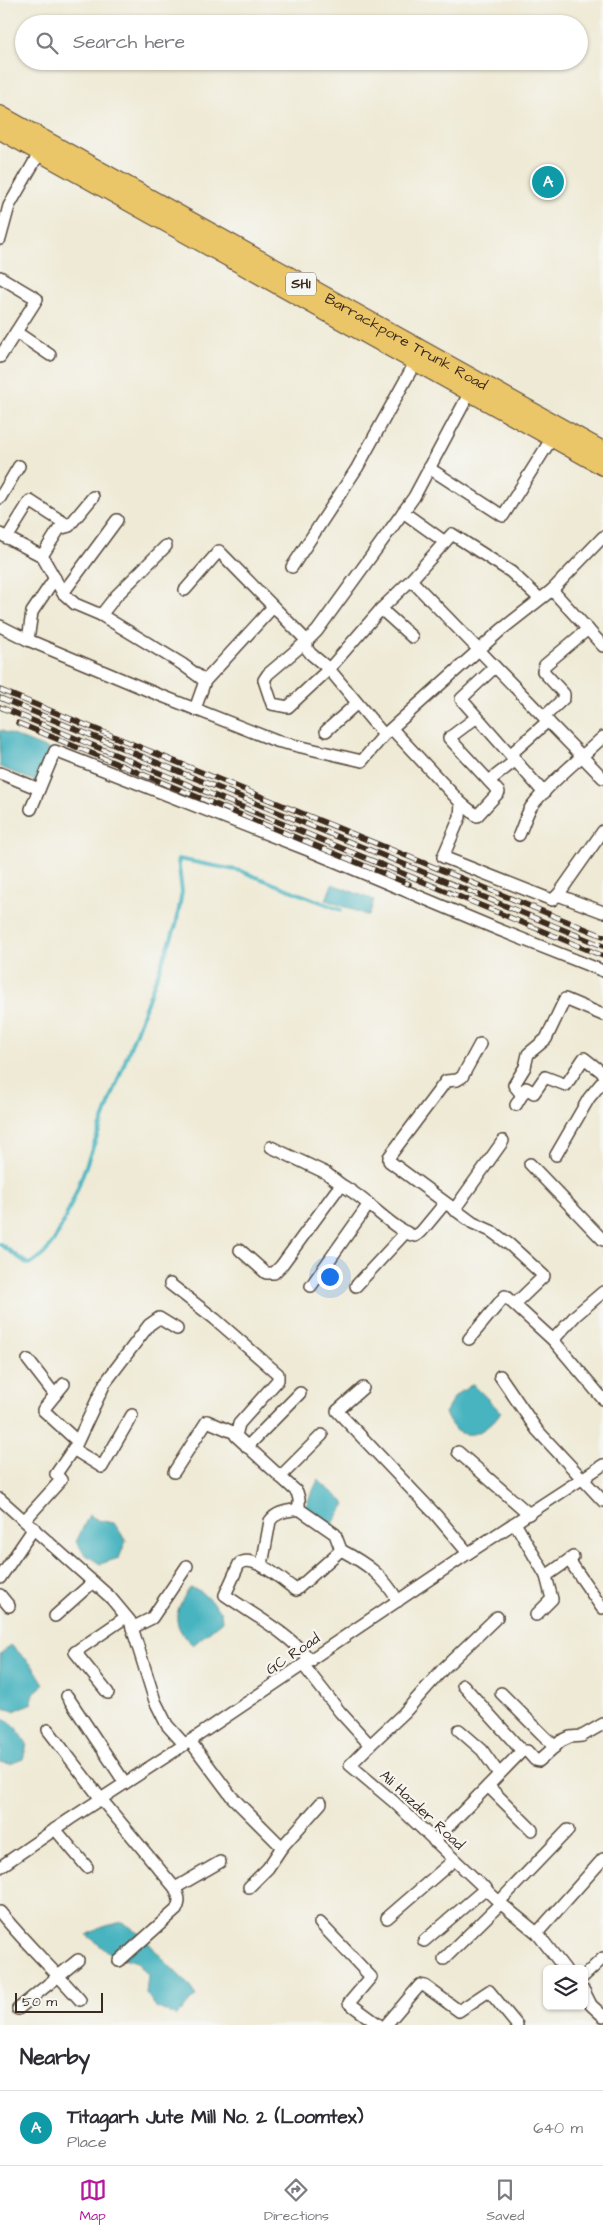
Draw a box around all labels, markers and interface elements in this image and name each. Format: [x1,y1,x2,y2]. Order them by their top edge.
search box [15,15,588,70]
icon: search [33,29,61,57]
text: Search here [73,29,185,56]
pin: A [532,163,564,201]
road number: SH1 [286,272,316,296]
street label: Barrackpore Trunk Road [321,288,491,395]
your location [317,1264,343,1290]
street label: GC Road [262,1628,325,1680]
street label: Ali Hazder Road [375,1765,469,1855]
map controls [543,1965,588,2010]
button: layers [543,1965,588,2010]
scale bar [15,1990,102,2013]
text: 50 m [22,1992,57,2012]
text: Nearby [20,2043,90,2072]
text: Titagarh Jute Mill No. 2 (Loomtex) [67,2104,363,2131]
text: A [31,2117,41,2139]
text: 640 m [533,2117,583,2139]
text: Place [67,2131,107,2153]
tab: Map [79,2176,107,2226]
tab: Directions [264,2176,329,2226]
tab: Saved [486,2176,524,2226]

